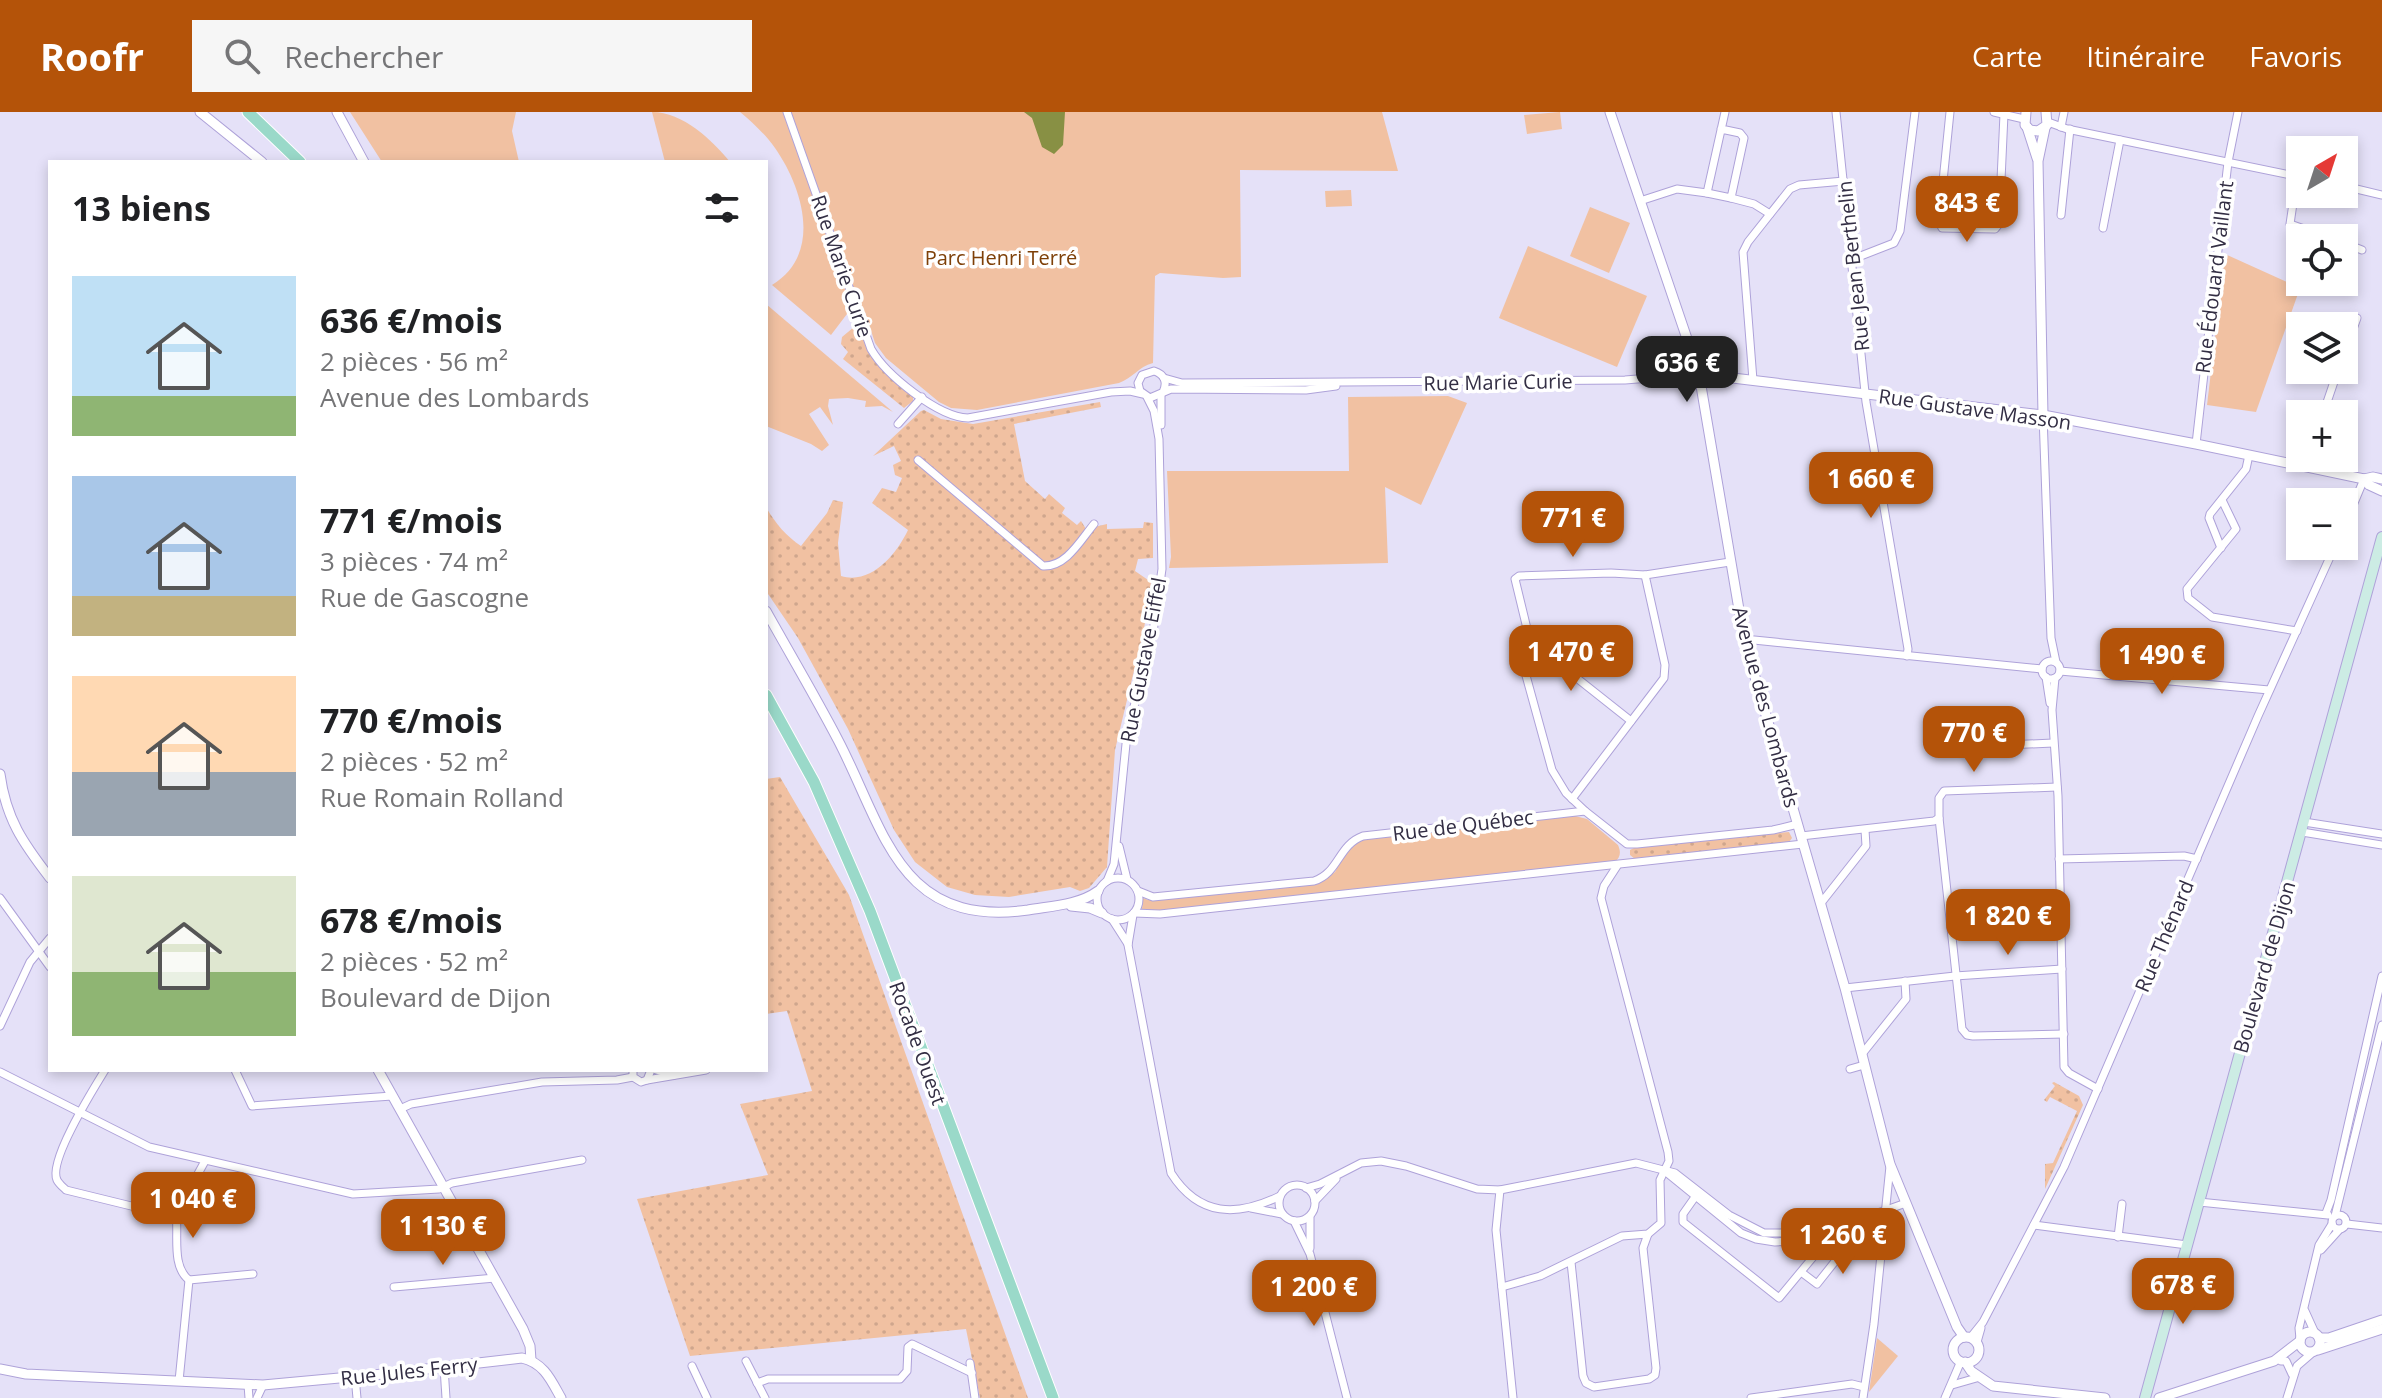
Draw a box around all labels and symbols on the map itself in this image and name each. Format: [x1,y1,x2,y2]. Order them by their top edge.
north arrow [2286,136,2358,208]
pin: 843 € [1911,176,2023,244]
street label: Rue Jean Berthelin [1831,179,1875,353]
street label: Rue Édouard Vaillant [2189,179,2239,375]
street label: Rue Marie Curie [805,191,879,341]
park label: Parc Henri Terré [925,244,1077,271]
pin: 636 € [1631,336,1743,404]
street label: Rue Marie Curie [1423,367,1573,397]
street label: Rue Gustave Masson [1877,382,2073,436]
pin: 1 660 € [1797,452,1945,520]
pin: 771 € [1517,491,1629,559]
street label: Rue Gustave Eiffel [1114,575,1172,745]
street label: Avenue des Lombards [1726,603,1806,811]
pin: 1 470 € [1497,625,1645,693]
pin: 1 490 € [2088,628,2236,696]
pin: 770 € [1918,706,2030,774]
street label: Rue de Québec [1391,803,1535,847]
street label: Rue Thénard [2128,876,2200,996]
street label: Boulevard de Dijon [2227,878,2301,1056]
pin: 1 820 € [1934,889,2082,957]
street label: Rocade Ouest [883,978,953,1108]
pin: 1 040 € [119,1172,267,1240]
pin: 1 130 € [369,1199,517,1267]
pin: 1 260 € [1769,1208,1917,1276]
pin: 678 € [2127,1258,2239,1326]
pin: 1 200 € [1240,1260,1388,1328]
street label: Rue Jules Ferry [339,1350,480,1392]

